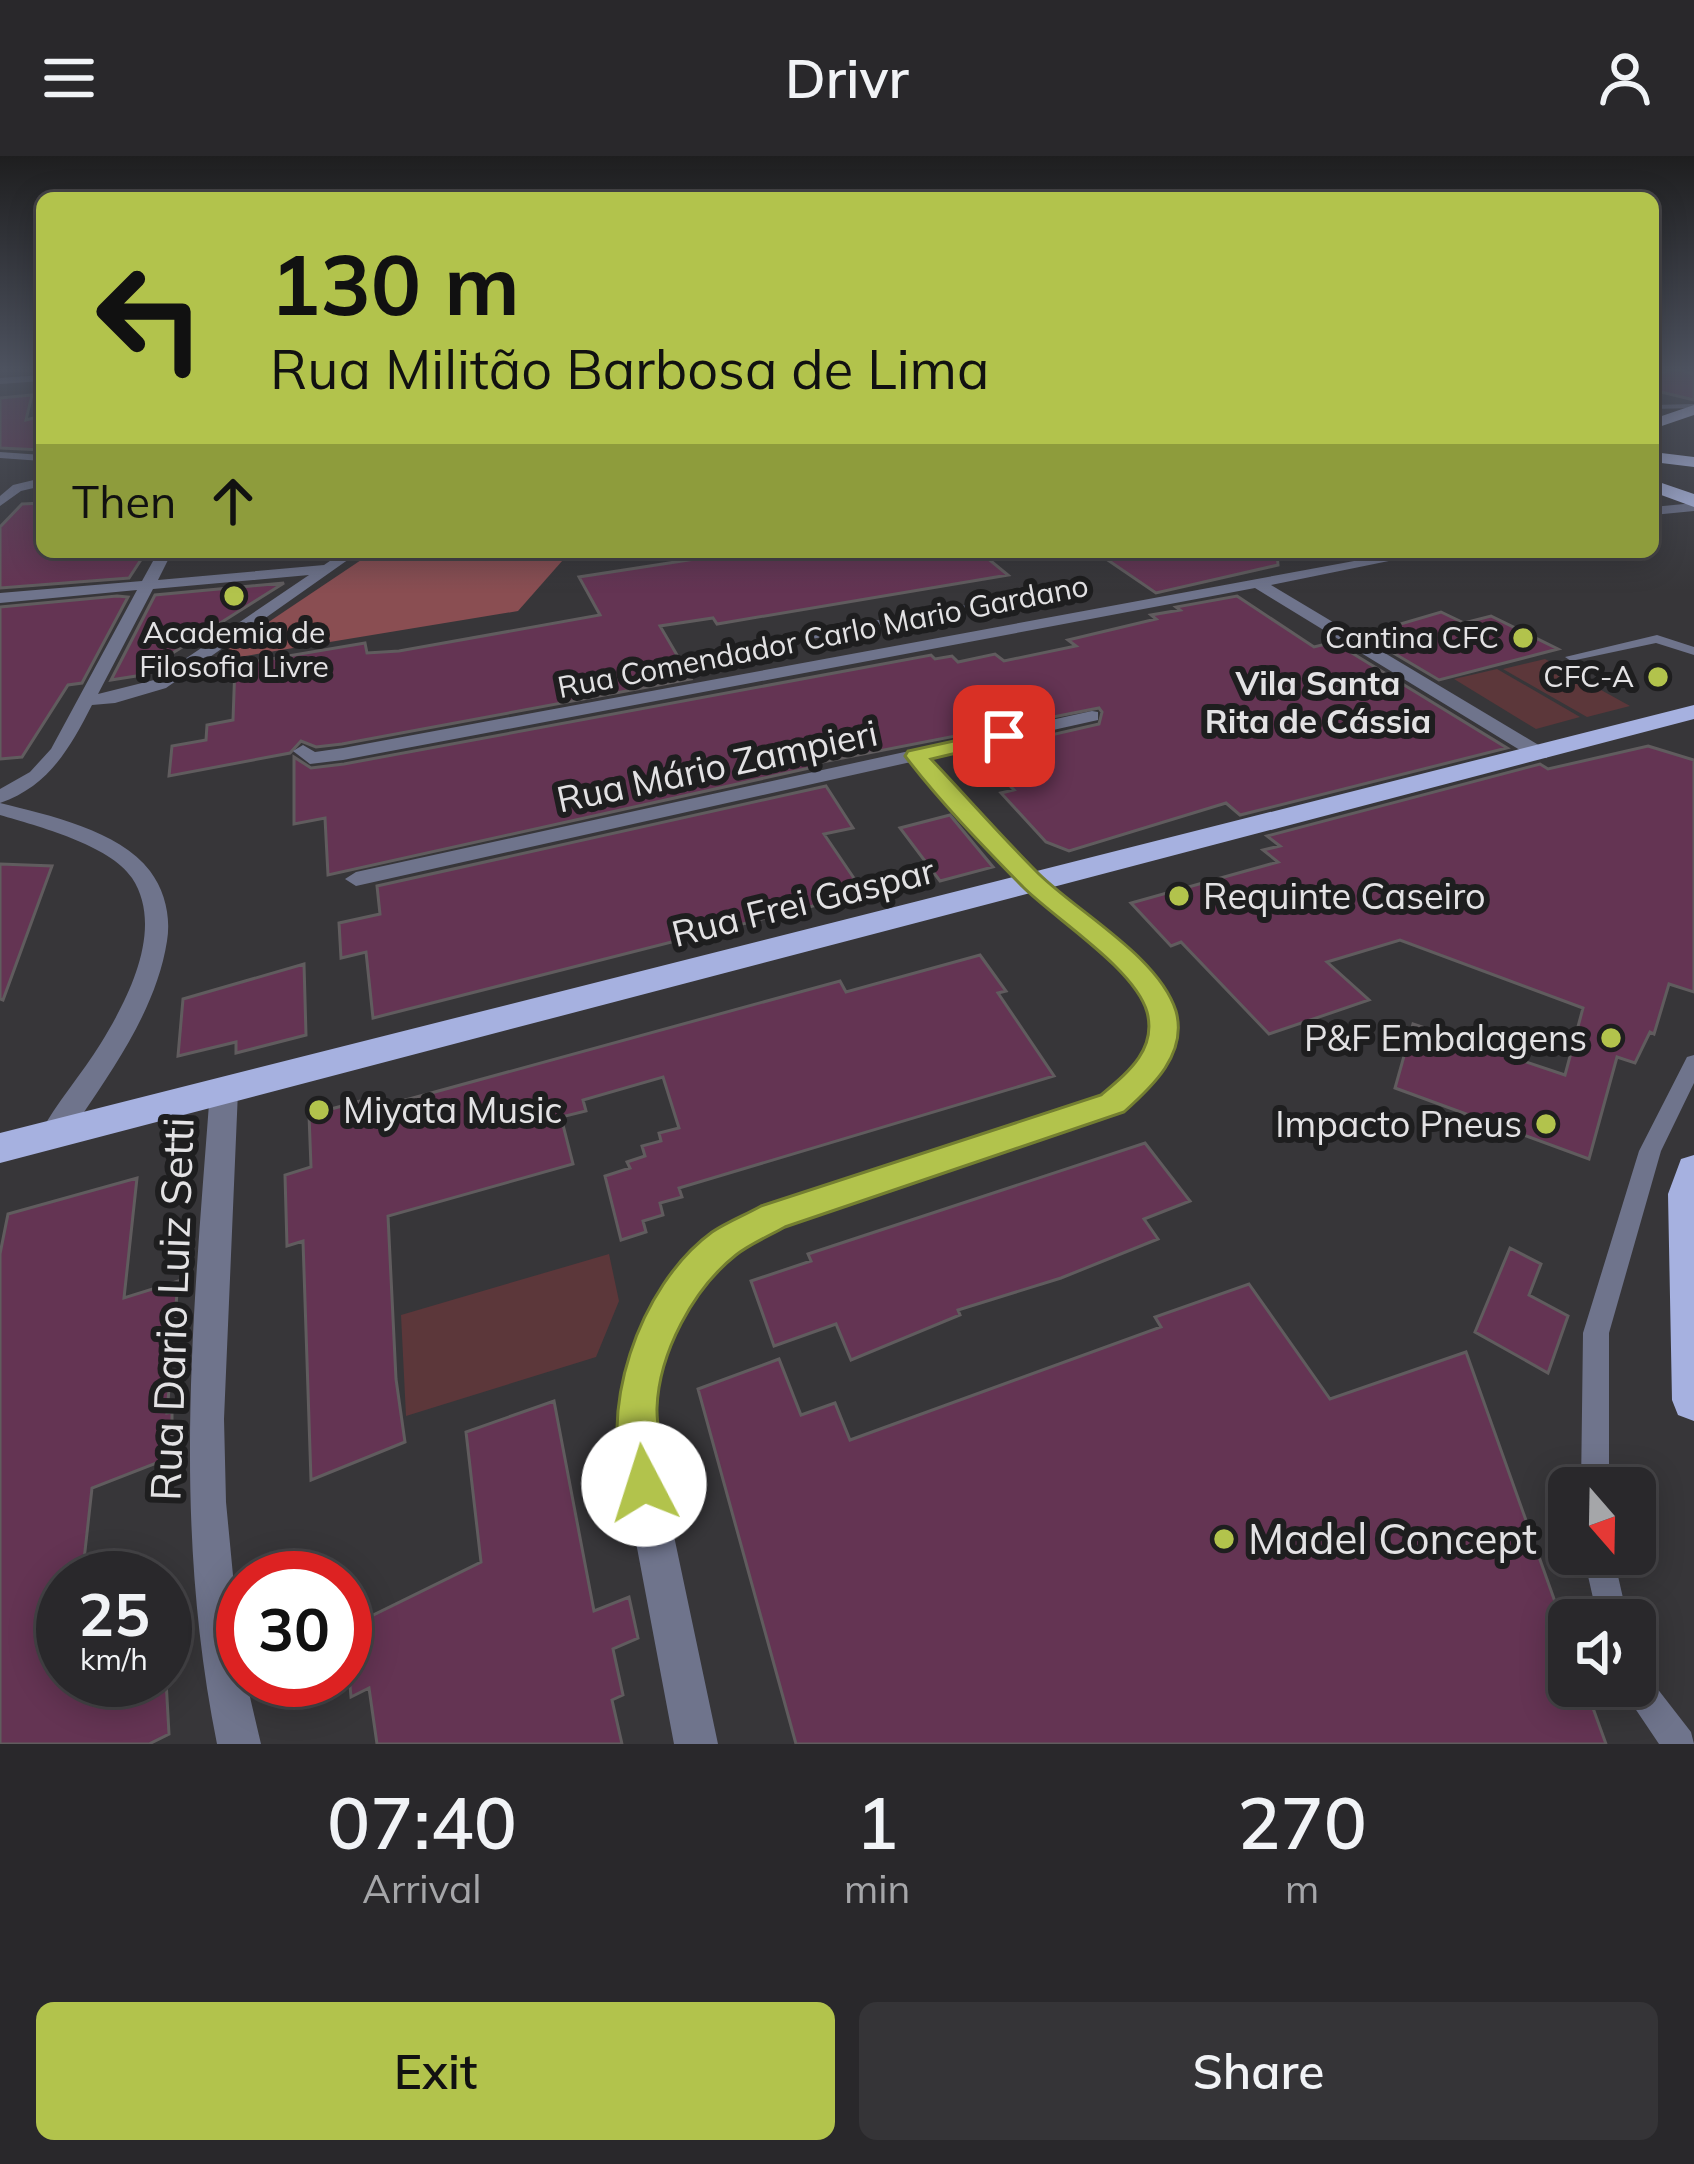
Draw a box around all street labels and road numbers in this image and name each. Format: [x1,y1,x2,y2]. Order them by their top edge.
street label: Rua Comendador Carlo Mario Gardano [554,566,1091,706]
street label: Rua Mário Zampieri [553,710,881,821]
street label: Rua Frei Gaspar [667,847,939,956]
street label: Rua Dario Luiz Setti [138,1116,205,1502]

